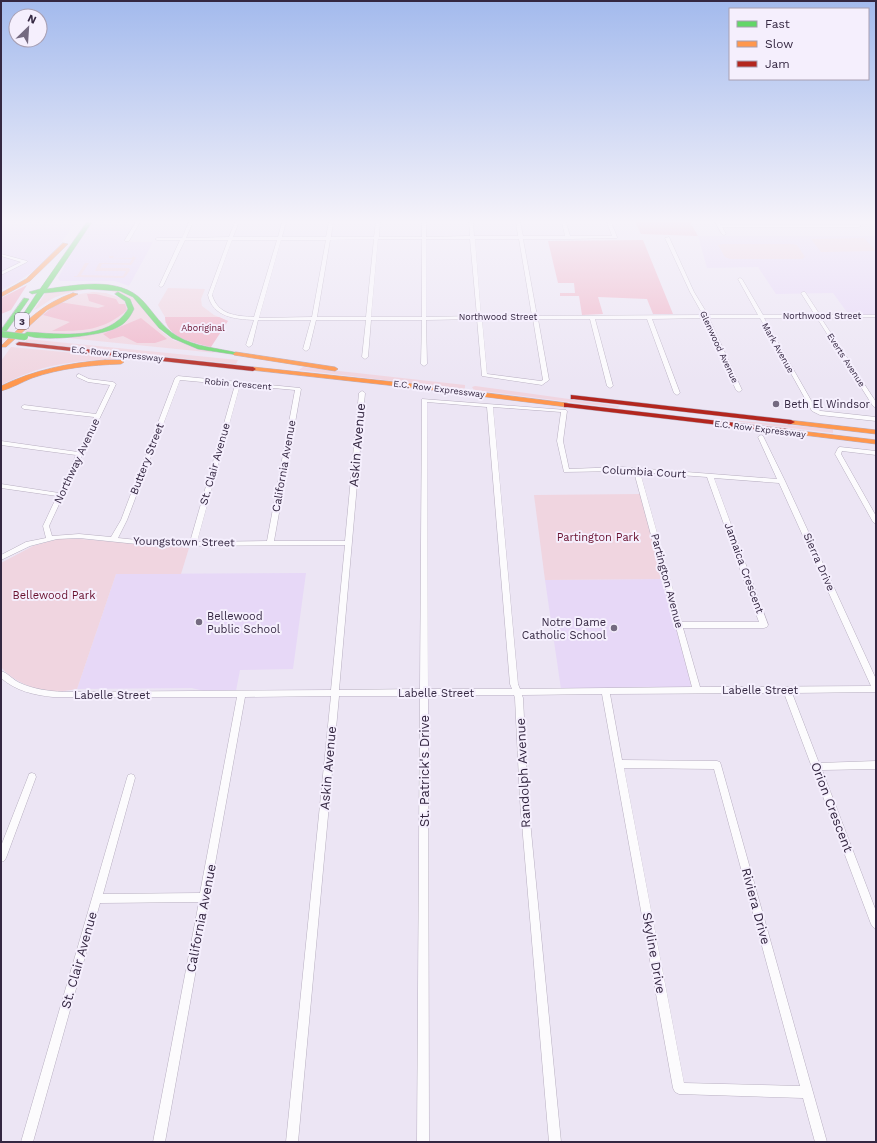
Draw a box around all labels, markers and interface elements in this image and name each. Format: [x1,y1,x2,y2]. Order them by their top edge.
north arrow [8,8,48,48]
legend [729,8,869,80]
text: N [26,12,38,27]
text: Fast [765,17,790,31]
text: Slow [765,37,793,51]
text: Jam [765,57,790,71]
street label: Glenwood Avenue [698,309,740,385]
street label: Northwood Street [783,311,862,321]
street label: Northwood Street [459,312,538,322]
road number: 3 [15,313,29,329]
street label: Mark Avenue [760,321,796,375]
park label: Aboriginal [181,323,225,333]
street label: Everts Avenue [825,331,867,389]
street label: E.C. Row Expressway [71,344,164,364]
street label: Robin Crescent [204,376,272,392]
street label: E.C. Row Expressway [393,378,486,400]
place label: Beth El Windsor [784,398,871,411]
marker: Beth El Windsor [771,399,781,409]
street label: Askin Avenue [346,402,368,488]
street label: Northway Avenue [52,416,102,506]
street label: E.C. Row Expressway [714,418,807,440]
street label: California Avenue [270,419,298,513]
street label: Buttery Street [127,421,167,497]
street label: St. Clair Avenue [197,421,233,507]
street label: Columbia Court [602,463,687,481]
street label: Jamaica Crescent [722,521,767,616]
park label: Partington Park [557,531,639,544]
street label: Sierra Drive [800,531,838,593]
street label: Partington Avenue [648,532,686,630]
street label: Youngstown Street [133,535,235,549]
park label: Bellewood Park [12,589,96,602]
place label: Bellewood Public School [207,610,281,636]
place label: Notre Dame Catholic School [522,616,607,642]
marker: Bellewood Public School [194,617,204,627]
marker: Notre Dame Catholic School [609,623,619,633]
street label: Labelle Street [722,684,798,697]
street label: Labelle Street [398,687,474,700]
street label: Labelle Street [74,689,150,702]
street label: St. Patrick's Drive [417,715,432,827]
street label: Randolph Avenue [513,718,533,828]
street label: Askin Avenue [317,725,339,811]
street label: Orion Crescent [808,760,856,855]
street label: California Avenue [183,862,219,974]
street label: Riviera Drive [739,866,773,946]
street label: St. Clair Avenue [58,910,100,1010]
street label: Skyline Drive [639,911,669,995]

